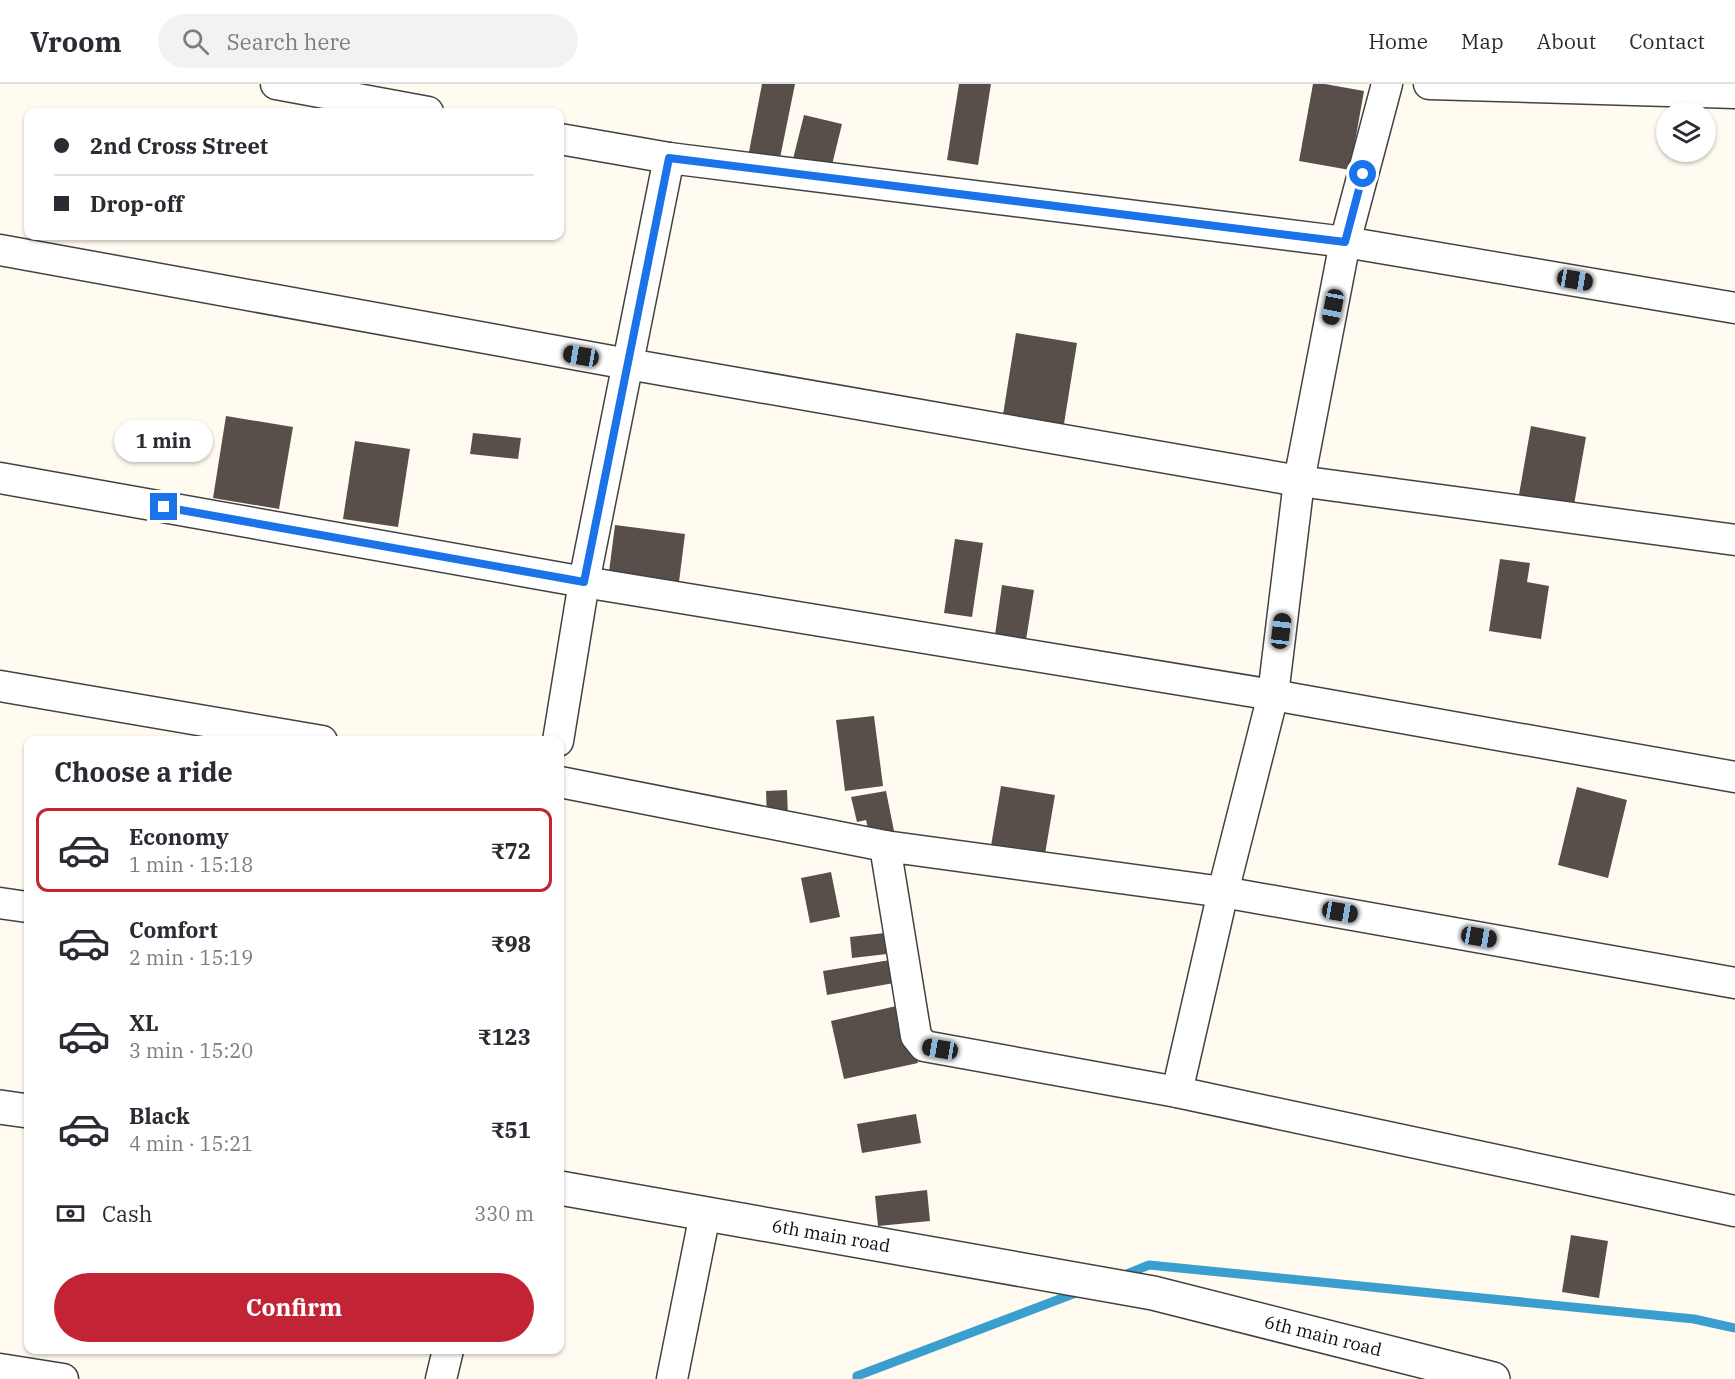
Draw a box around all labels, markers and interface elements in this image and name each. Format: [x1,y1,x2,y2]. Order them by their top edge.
search box [158,14,578,68]
text: Vroom [30,23,122,60]
icon: search [179,25,212,58]
text: Search here [227,27,351,56]
text: Home [1368,27,1428,55]
text: Map [1461,27,1504,55]
text: About [1537,27,1596,55]
text: Contact [1629,27,1705,55]
map controls [1656,102,1716,162]
button: layers [1656,102,1716,162]
text: 2nd Cross Street [90,131,268,160]
route start [1349,160,1376,187]
text: Drop-off [90,189,184,218]
car [1556,268,1594,292]
car [1321,288,1345,326]
car [562,344,600,368]
callout: 1 min [114,420,213,462]
text: 1 min [136,427,192,454]
route end [150,493,177,520]
car [1270,612,1292,650]
text: Choose a ride [54,754,233,789]
text: Economy [129,822,229,851]
icon: car [57,823,111,877]
text: ₹72 [490,836,531,865]
text: 1 min · 15:18 [129,851,253,878]
car [1321,900,1359,924]
text: Comfort [129,915,218,944]
icon: car [57,916,111,970]
car [1460,925,1498,949]
text: ₹98 [490,929,531,958]
text: 2 min · 15:19 [129,944,253,971]
text: XL [129,1008,159,1037]
icon: car [57,1009,111,1063]
text: ₹123 [477,1022,531,1051]
text: 3 min · 15:20 [129,1037,253,1064]
car [921,1037,959,1061]
text: Black [129,1101,190,1130]
icon: car [57,1102,111,1156]
text: ₹51 [490,1115,531,1144]
text: 4 min · 15:21 [129,1130,253,1157]
icon: cash [54,1197,87,1230]
text: Cash [102,1199,153,1228]
text: 330 m [474,1200,534,1227]
street label: 6th main road [770,1214,892,1257]
button: Confirm [54,1273,534,1342]
street label: 6th main road [1262,1310,1384,1361]

